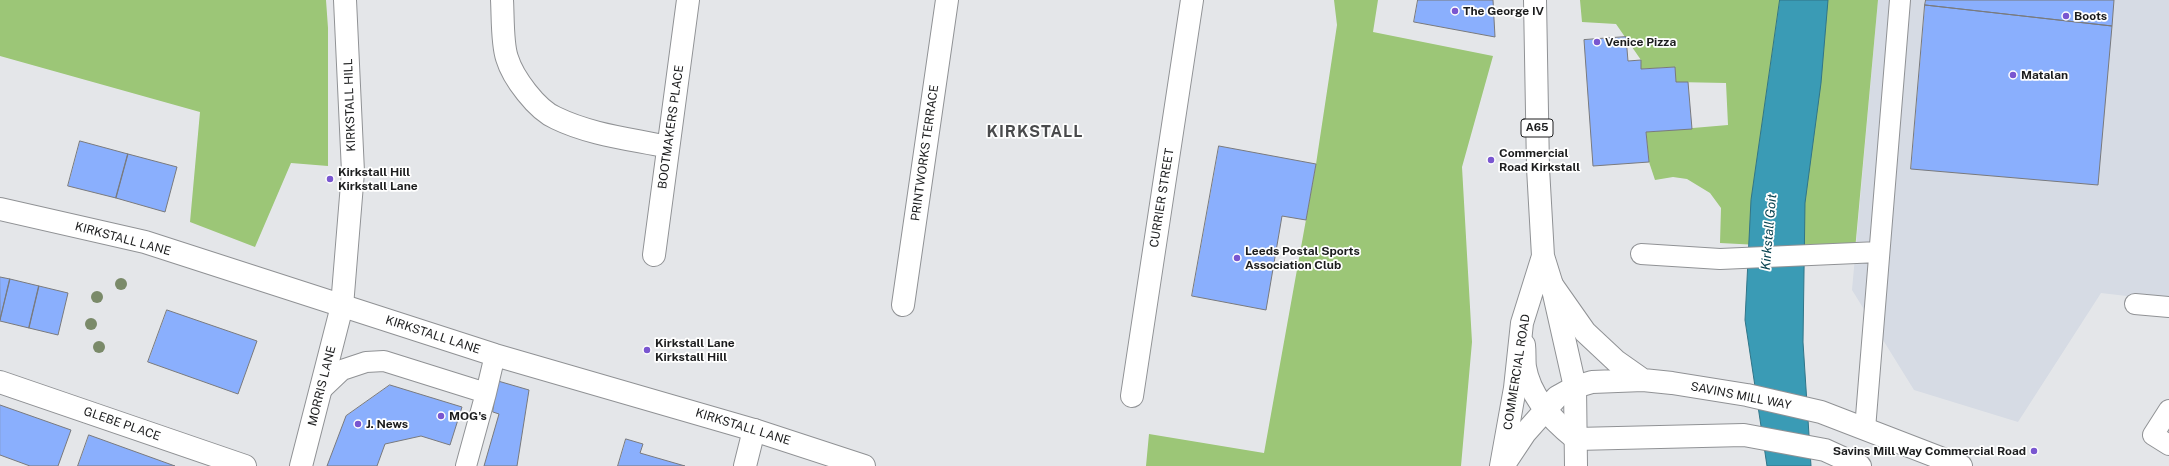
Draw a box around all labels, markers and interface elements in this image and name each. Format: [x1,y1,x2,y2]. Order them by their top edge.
place label: The George IV [1463,4,1544,18]
marker: The George IV [1450,6,1460,16]
place label: Boots [2074,9,2107,23]
marker: Boots [2061,11,2071,21]
place label: Venice Pizza [1605,35,1676,49]
marker: Venice Pizza [1592,37,1602,47]
street label: KIRKSTALL HILL [341,58,359,152]
street label: BOOTMAKERS PLACE [655,64,687,190]
place label: Matalan [2021,68,2068,82]
marker: Matalan [2008,70,2018,80]
street label: PRINTWORKS TERRACE [908,84,942,222]
road number: A65 [1521,119,1553,137]
district label: KIRKSTALL [986,122,1084,142]
place label: Commercial Road Kirkstall [1499,146,1580,174]
street label: CURRIER STREET [1147,147,1177,249]
marker: Commercial Road Kirkstall [1486,155,1496,165]
place label: Kirkstall Hill Kirkstall Lane [338,165,418,193]
marker: Kirkstall Hill Kirkstall Lane [325,174,335,184]
water label: Kirkstall Goit [1758,193,1780,271]
street label: KIRKSTALL LANE [73,219,173,259]
place label: Leeds Postal Sports Association Club [1245,244,1360,272]
marker: Leeds Postal Sports Association Club [1232,253,1242,263]
street label: KIRKSTALL LANE [384,313,482,357]
street label: COMMERCIAL ROAD [1501,313,1533,431]
place label: Kirkstall Lane Kirkstall Hill [655,336,735,364]
street label: MORRIS LANE [305,344,339,428]
marker: Kirkstall Lane Kirkstall Hill [642,345,652,355]
street label: SAVINS MILL WAY [1689,379,1793,413]
street label: GLEBE PLACE [82,404,162,444]
street label: KIRKSTALL LANE [694,406,792,448]
place label: MOG's [449,409,487,423]
marker: MOG's [436,411,446,421]
place label: J. News [366,417,408,431]
marker: J. News [353,419,363,429]
place label: Savins Mill Way Commercial Road [1833,444,2026,458]
marker: Savins Mill Way Commercial Road [2029,446,2039,456]

